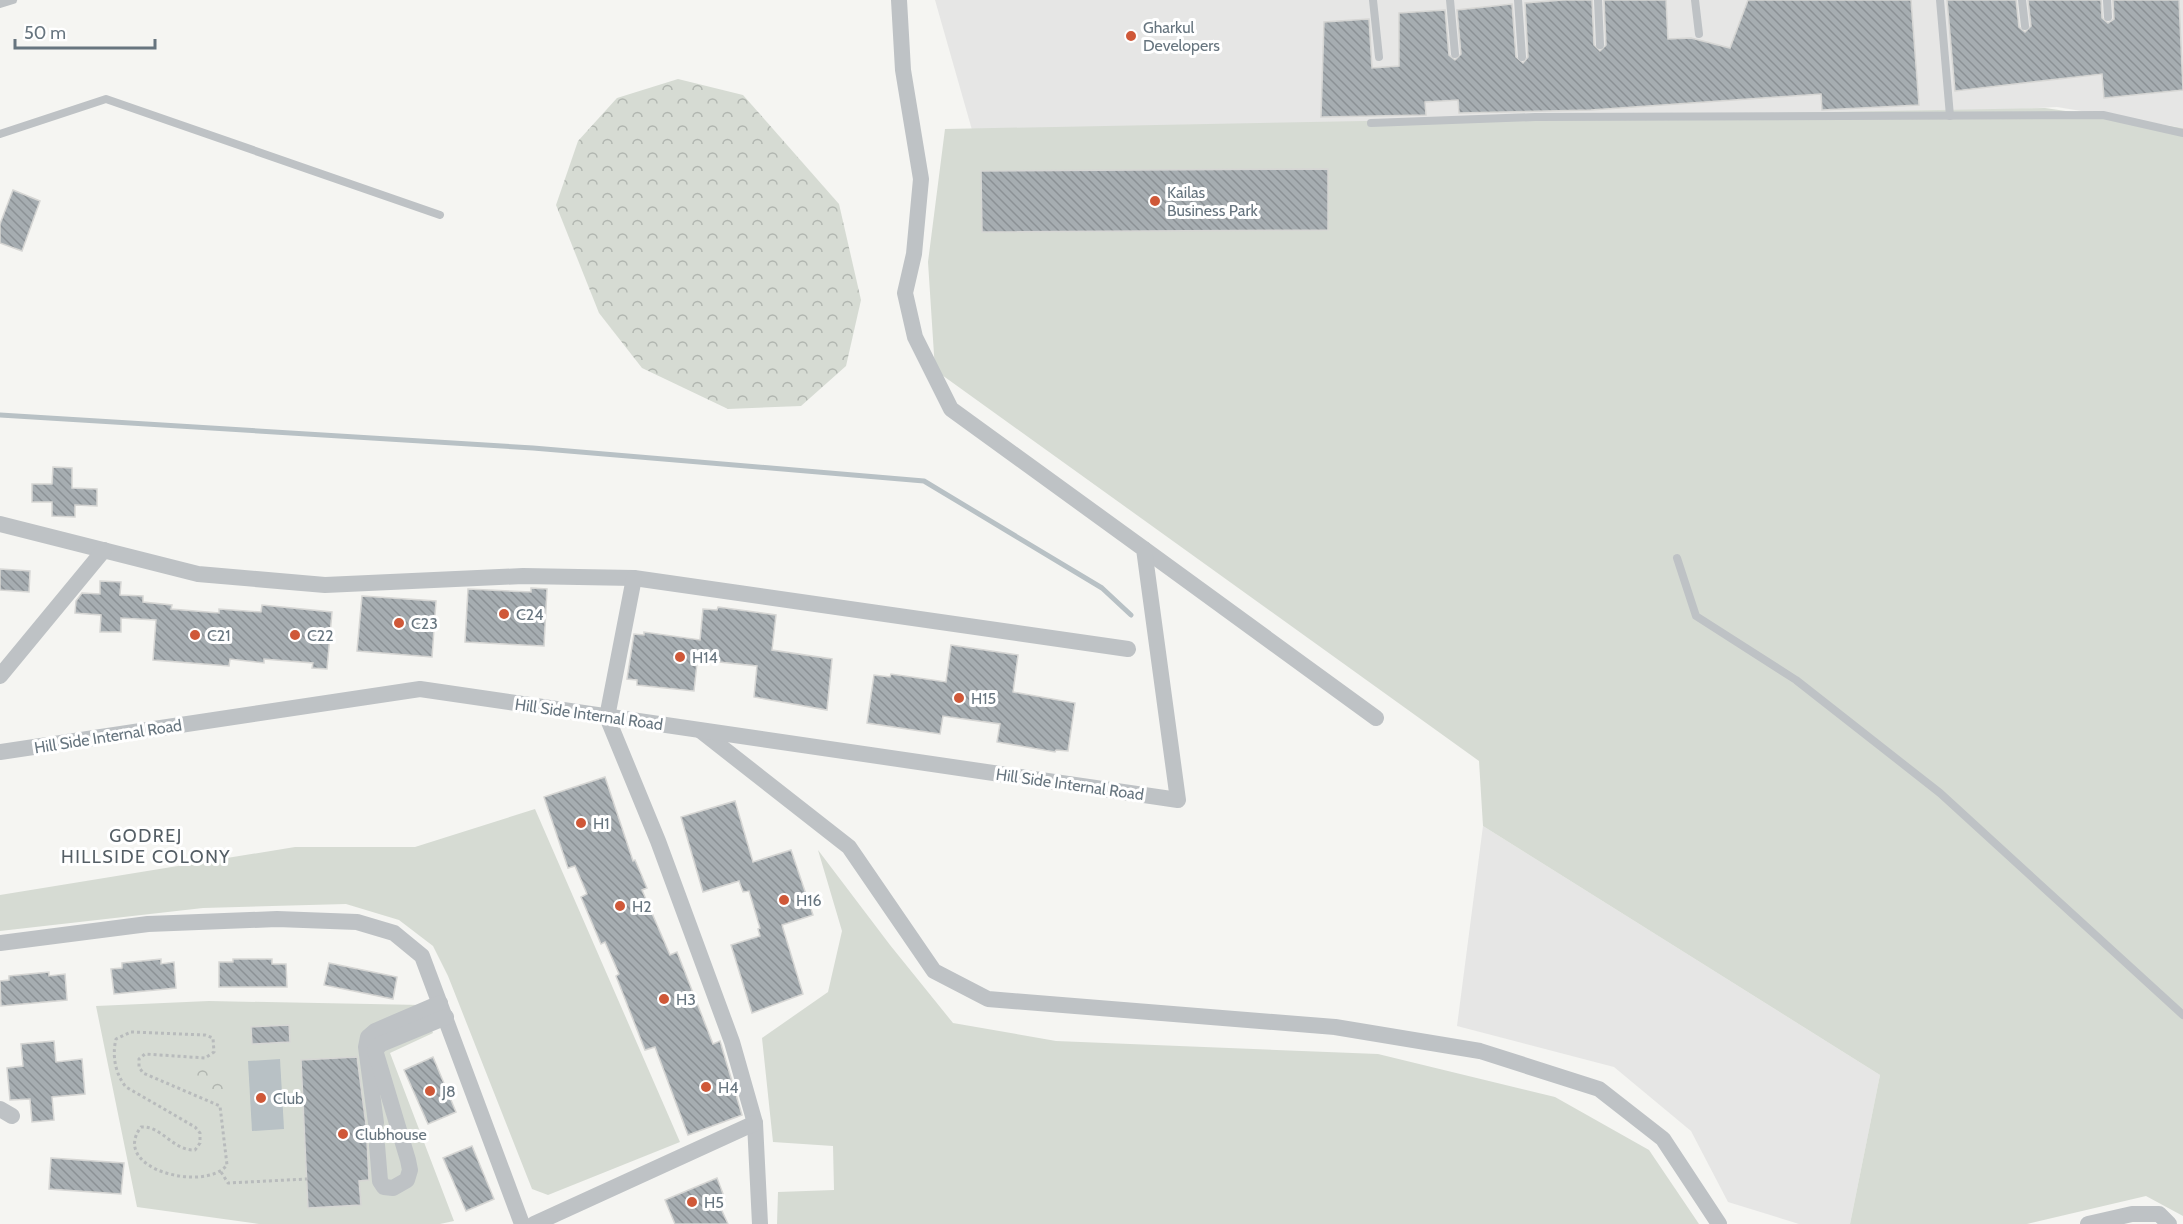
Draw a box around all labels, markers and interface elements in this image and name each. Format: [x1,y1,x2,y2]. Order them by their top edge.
scale bar [15,12,154,50]
place label: Gharkul Developers [1143,18,1220,55]
text: 50 m [24,22,66,44]
marker: Gharkul Developers [1124,29,1138,43]
place label: Kailas Business Park [1167,183,1259,220]
marker: Kailas Business Park [1148,194,1162,208]
place label: C24 [516,605,544,624]
marker: C24 [497,607,511,621]
place label: C23 [411,614,438,633]
marker: C23 [392,616,406,630]
place label: C21 [207,626,230,645]
place label: C22 [307,626,334,645]
marker: C21 [188,628,202,642]
marker: C22 [288,628,302,642]
place label: H14 [692,648,718,667]
marker: H14 [673,650,687,664]
place label: H15 [971,689,996,708]
marker: H15 [952,691,966,705]
street label: Hill Side Internal Road [514,695,664,734]
street label: Hill Side Internal Road [33,715,183,758]
street label: Hill Side Internal Road [995,765,1145,804]
place label: H1 [593,814,610,833]
marker: H1 [574,816,588,830]
district label: GODREJ HILLSIDE COLONY [61,825,231,868]
place label: H16 [796,891,822,910]
marker: H16 [777,893,791,907]
place label: H2 [632,897,652,916]
marker: H2 [613,899,627,913]
place label: H3 [676,990,696,1009]
marker: H3 [657,992,671,1006]
place label: H4 [718,1078,739,1097]
marker: H4 [699,1080,713,1094]
place label: J8 [441,1082,456,1101]
marker: J8 [423,1084,437,1098]
place label: Club [273,1089,304,1108]
marker: Club [254,1091,268,1105]
place label: Clubhouse [355,1125,427,1144]
marker: Clubhouse [336,1127,350,1141]
place label: H5 [704,1193,724,1212]
marker: H5 [685,1195,699,1209]

